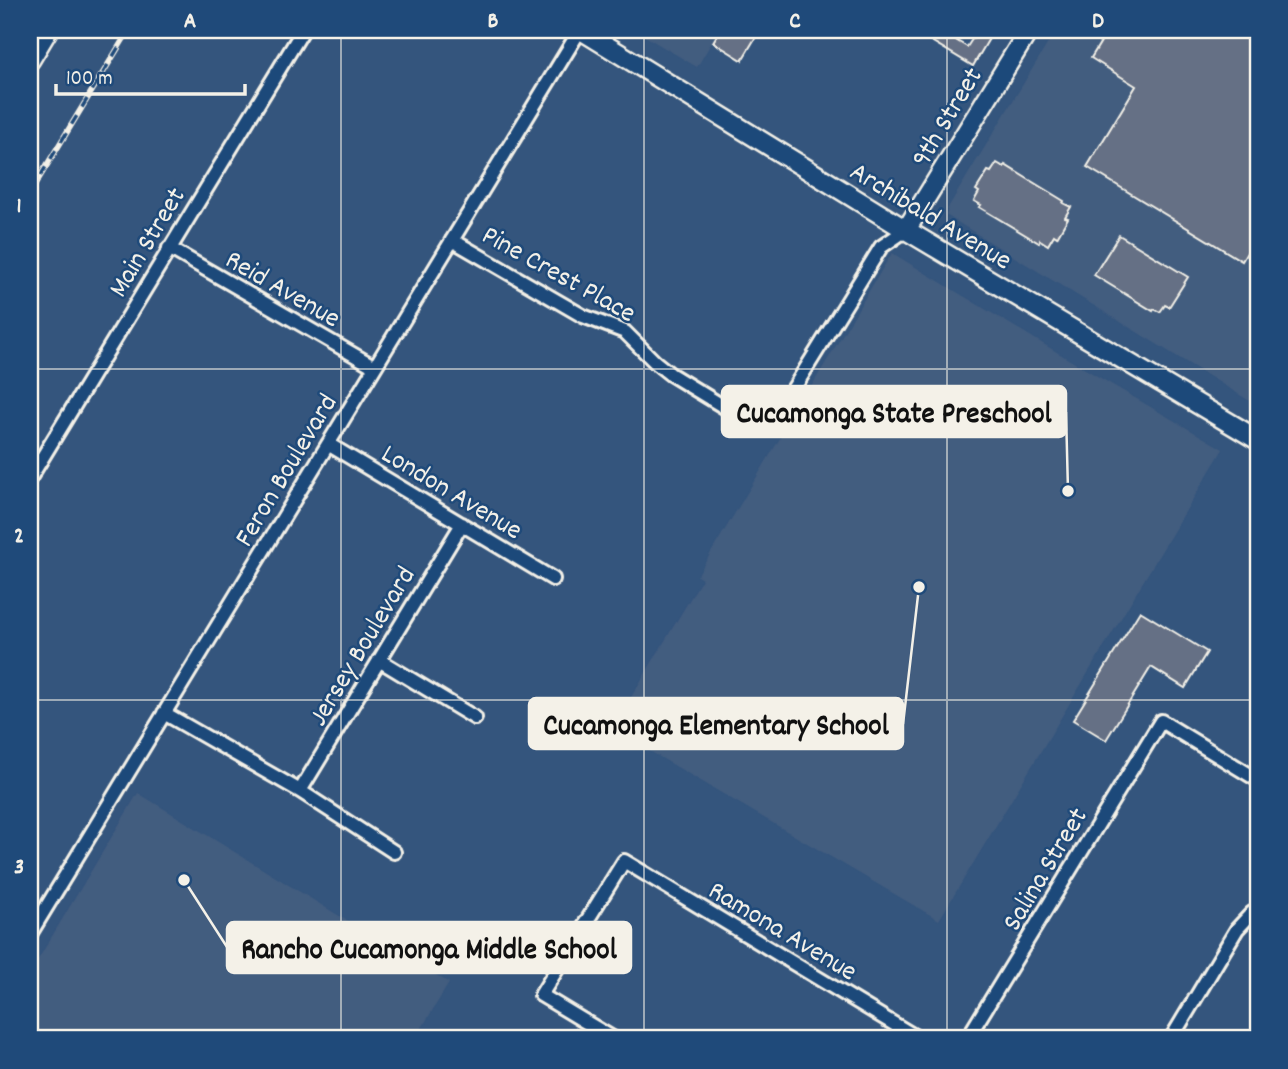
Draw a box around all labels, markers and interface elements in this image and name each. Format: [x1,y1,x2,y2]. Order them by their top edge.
text: A [184,6,196,39]
text: B [488,6,499,39]
text: C [789,6,801,39]
text: D [1092,6,1104,39]
scale bar [56,52,245,96]
street label: 9th Street [904,61,995,176]
text: 100 m [66,65,113,95]
street label: Archibald Avenue [841,154,1018,283]
street label: Main Street [101,181,198,306]
text: 1 [16,191,22,224]
street label: Pine Crest Place [473,218,642,335]
street label: Reid Avenue [216,242,347,340]
callout: Cucamonga State Preschool [722,386,1066,437]
street label: Feron Boulevard [227,388,350,556]
text: Cucamonga State Preschool [736,395,1053,438]
street label: London Avenue [372,436,529,552]
text: 2 [14,521,24,554]
street label: Jersey Boulevard [301,560,428,735]
callout: Cucamonga Elementary School [529,698,903,749]
text: Cucamonga Elementary School [543,707,890,750]
street label: Salina Street [995,801,1100,940]
text: 3 [14,852,24,885]
street label: Ramona Avenue [699,873,864,994]
callout: Rancho Cucamonga Middle School [227,922,631,973]
text: Rancho Cucamonga Middle School [241,931,618,974]

